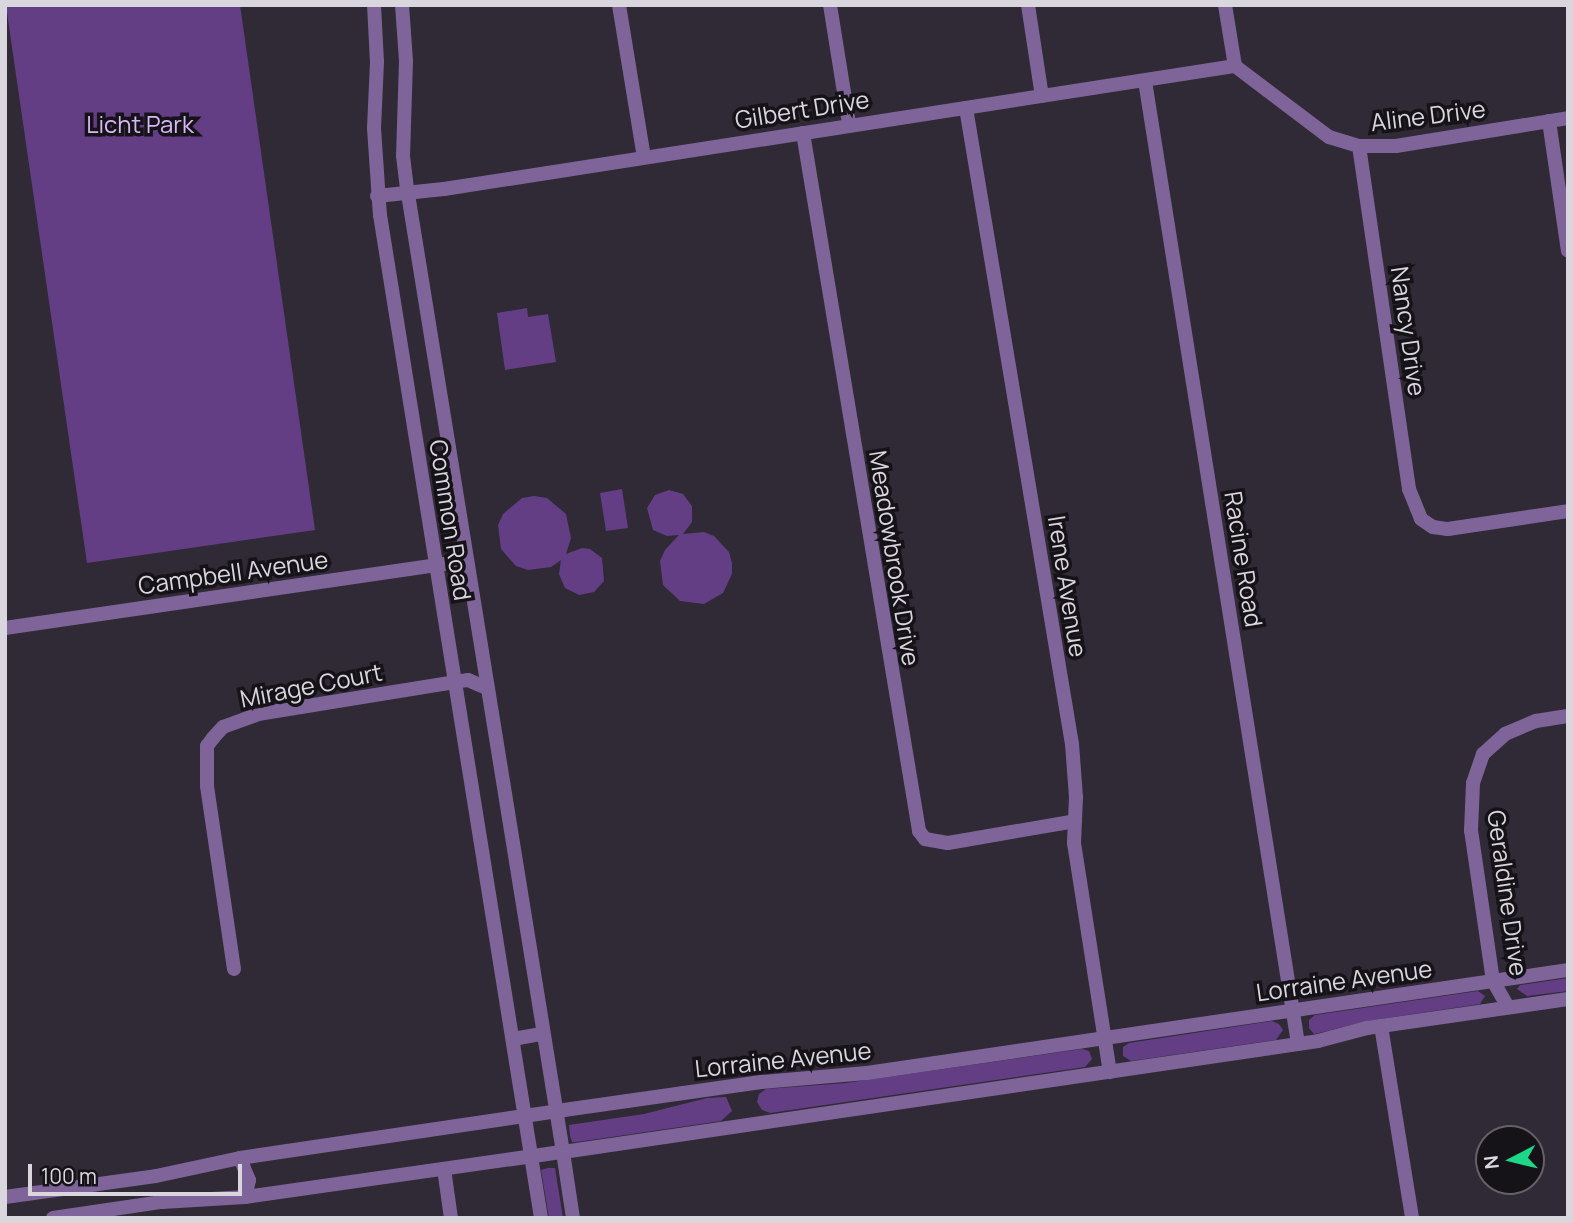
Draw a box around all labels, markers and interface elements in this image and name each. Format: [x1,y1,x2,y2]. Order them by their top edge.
street label: Gilbert Drive [733,84,871,134]
street label: Aline Drive [1369,94,1487,136]
park label: Licht Park [86,110,194,138]
street label: Nancy Drive [1386,264,1432,398]
street label: Common Road [424,438,478,602]
street label: Meadowbrook Drive [864,448,926,668]
street label: Racine Road [1219,489,1269,629]
street label: Irene Avenue [1043,513,1093,659]
street label: Campbell Avenue [136,544,330,600]
street label: Mirage Court [237,657,385,713]
street label: Geraldine Drive [1482,808,1534,978]
street label: Lorraine Avenue [1254,953,1434,1007]
street label: Lorraine Avenue [693,1035,873,1083]
north arrow [1475,1125,1545,1195]
scale bar [32,1150,245,1194]
text: N [1477,1154,1505,1171]
text: 100 m [41,1162,97,1190]

